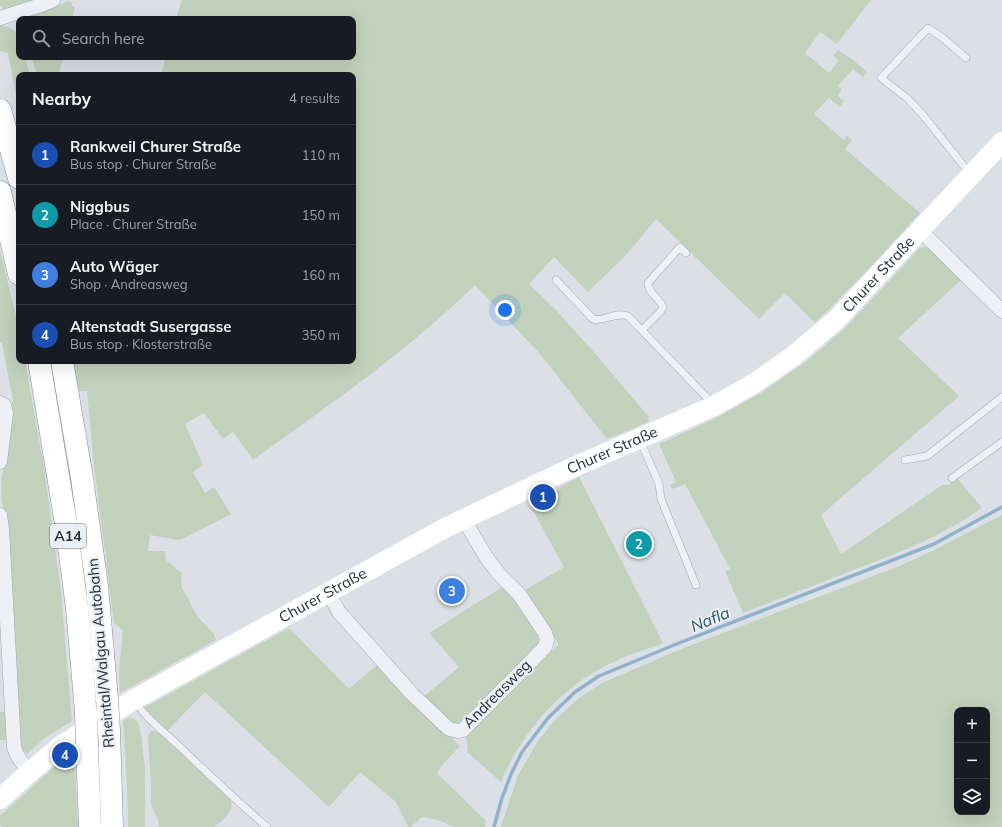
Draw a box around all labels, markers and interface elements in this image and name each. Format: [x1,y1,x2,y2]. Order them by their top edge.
search box [16,16,356,60]
icon: search [30,27,52,49]
text: Search here [62,29,144,48]
text: Nearby [32,88,91,109]
text: 4 results [289,90,340,106]
text: Rankweil Churer Straße [70,137,241,156]
text: 1 [41,147,49,163]
text: 110 m [302,147,340,163]
text: Bus stop · Churer Straße [70,156,216,172]
text: Niggbus [70,197,130,216]
text: 2 [41,207,49,223]
text: 150 m [302,207,340,223]
text: Place · Churer Straße [70,216,197,232]
street label: Churer Straße [838,232,918,316]
text: Auto Wäger [70,257,158,276]
text: 3 [41,267,49,283]
text: 160 m [302,267,340,283]
text: Shop · Andreasweg [70,276,188,292]
your location [495,300,515,320]
text: Altenstadt Susergasse [70,317,232,336]
text: 4 [41,327,49,343]
text: 350 m [302,327,340,343]
text: Bus stop · Klosterstraße [70,336,212,352]
street label: Churer Straße [564,422,660,478]
pin: 1 [530,482,556,512]
road number: A14 [50,524,86,548]
pin: 2 [626,529,652,559]
street label: Rheintal/Walgau Autobahn [83,557,118,749]
street label: Churer Straße [275,563,370,627]
pin: 3 [439,576,465,606]
water label: Nafla [688,602,733,636]
street label: Andreasweg [459,656,535,732]
map controls [954,707,990,815]
button: + [954,707,990,743]
pin: 4 [52,740,78,770]
button: − [954,743,990,779]
button: layers [954,779,990,815]

